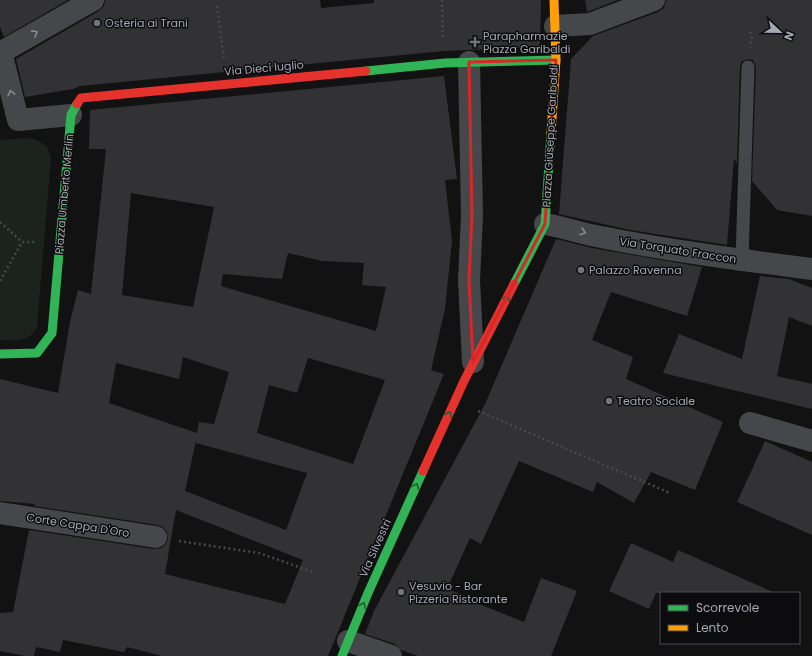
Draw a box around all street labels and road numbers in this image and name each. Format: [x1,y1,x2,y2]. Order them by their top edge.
street label: Via Dieci luglio [224,57,304,79]
street label: Piazza Giuseppe Garibaldi [538,64,562,208]
street label: Piazza Umberto Merlin [51,133,77,255]
street label: Via Torquato Fraccon [618,233,738,267]
street label: Corte Cappa D'Oro [25,509,131,541]
street label: Via Silvestri [355,516,395,580]

